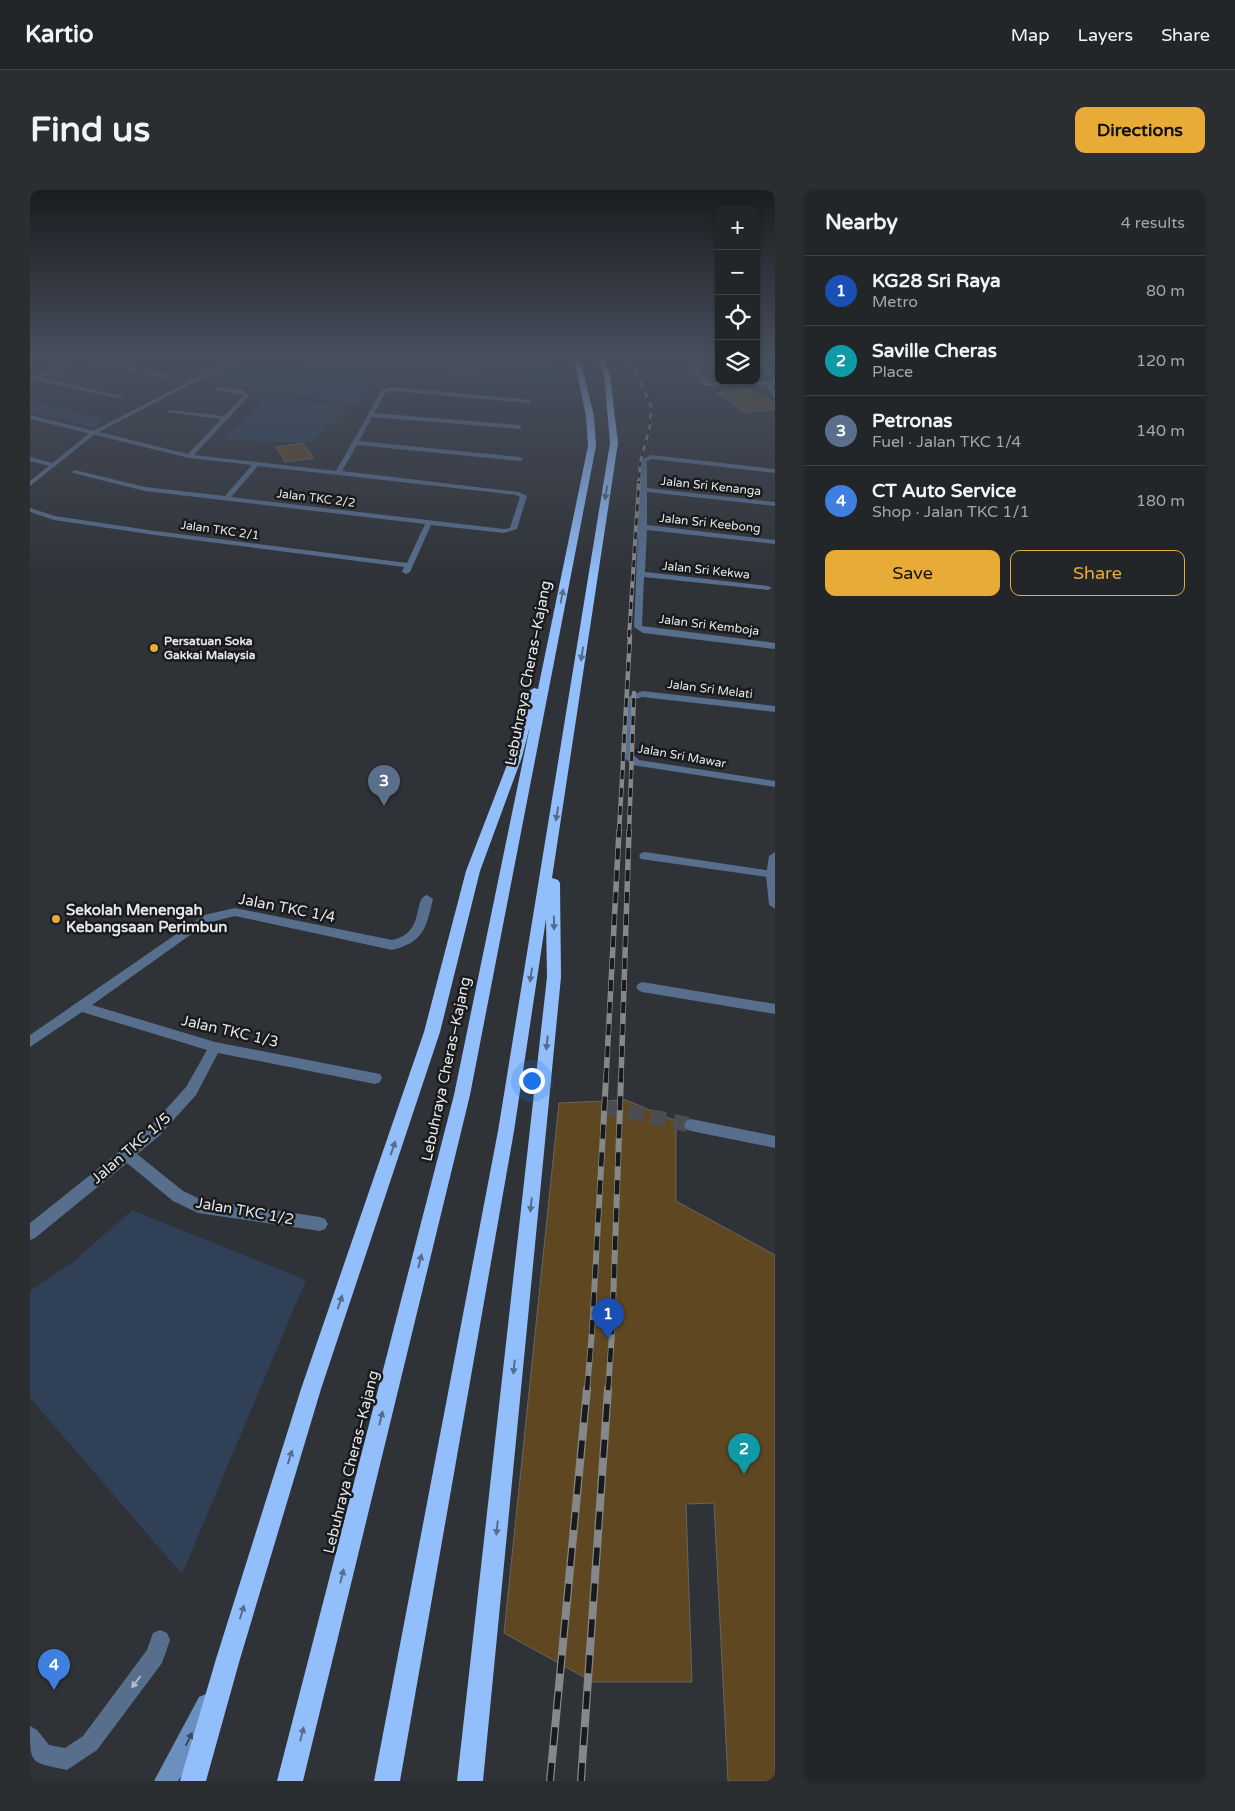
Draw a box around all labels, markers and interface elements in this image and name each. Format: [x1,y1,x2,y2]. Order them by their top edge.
text: Kartio [25,20,94,49]
text: Map [1011,24,1050,46]
text: Layers [1078,24,1133,46]
text: Share [1161,24,1210,46]
button: Directions [1075,107,1205,153]
text: Find us [30,109,150,151]
map controls [715,205,760,385]
button: + [715,205,760,250]
text: Nearby [825,210,898,235]
text: 4 results [1121,213,1185,233]
button: − [715,250,760,295]
text: KG28 Sri Raya [872,270,1001,292]
text: 1 [836,281,846,301]
text: 80 m [1146,281,1185,301]
text: Metro [872,292,918,312]
button: locate [715,295,760,340]
button: layers [715,340,760,385]
text: Saville Cheras [872,340,997,362]
text: 2 [836,351,846,371]
text: 120 m [1136,351,1185,371]
text: Place [872,362,913,382]
text: Petronas [872,410,952,432]
text: 3 [836,421,846,441]
text: 140 m [1136,421,1185,441]
text: Fuel · Jalan TKC 1/4 [872,432,1021,452]
street label: Jalan Sri Kenanga [660,474,762,498]
text: CT Auto Service [872,480,1016,502]
one-way arrow [602,485,610,501]
street label: Jalan TKC 2/2 [276,486,356,510]
text: 4 [836,491,846,511]
text: 180 m [1136,491,1185,511]
text: Shop · Jalan TKC 1/1 [872,502,1030,522]
street label: Jalan Sri Keebong [659,511,761,535]
street label: Jalan TKC 2/1 [180,518,260,542]
button: Save [825,550,1000,596]
button: Share [1010,550,1185,596]
street label: Jalan Sri Kekwa [661,558,751,582]
street label: Lebuhraya Cheras–Kajang [501,579,555,767]
one-way arrow [559,587,567,603]
street label: Jalan Sri Kemboja [658,612,760,638]
place label: Persatuan Soka Gakkai Malaysia [164,634,256,663]
marker: Persatuan Soka Gakkai Malaysia [148,642,160,654]
one-way arrow [577,646,585,662]
street label: Jalan Sri Melati [667,677,753,701]
street label: Jalan Sri Mawar [637,741,728,771]
pin: 3 [368,765,400,806]
one-way arrow [552,807,560,823]
street label: Jalan TKC 1/4 [237,890,337,926]
place label: Sekolah Menengah Kebangsaan Perimbun [66,901,227,937]
marker: Sekolah Menengah Kebangsaan Perimbun [50,913,62,925]
one-way arrow [550,915,558,931]
one-way arrow [527,967,535,983]
street label: Lebuhraya Cheras–Kajang [418,975,474,1163]
street label: Jalan TKC 1/3 [180,1011,280,1051]
one-way arrow [543,1036,551,1052]
your location [519,1068,545,1094]
street label: Jalan TKC 1/5 [88,1109,174,1187]
one-way arrow [389,1141,397,1156]
street label: Jalan TKC 1/2 [195,1194,295,1228]
one-way arrow [526,1197,534,1213]
one-way arrow [417,1253,425,1268]
one-way arrow [336,1294,344,1309]
pin: 1 [592,1298,624,1339]
one-way arrow [510,1359,518,1375]
street label: Lebuhraya Cheras–Kajang [320,1369,382,1555]
one-way arrow [377,1411,385,1426]
pin: 2 [728,1433,760,1474]
one-way arrow [286,1449,294,1464]
one-way arrow [493,1520,501,1536]
one-way arrow [338,1569,346,1584]
one-way arrow [239,1604,247,1619]
pin: 4 [38,1649,70,1690]
one-way arrow [131,1675,141,1689]
one-way arrow [298,1726,306,1741]
one-way arrow [185,1731,193,1746]

